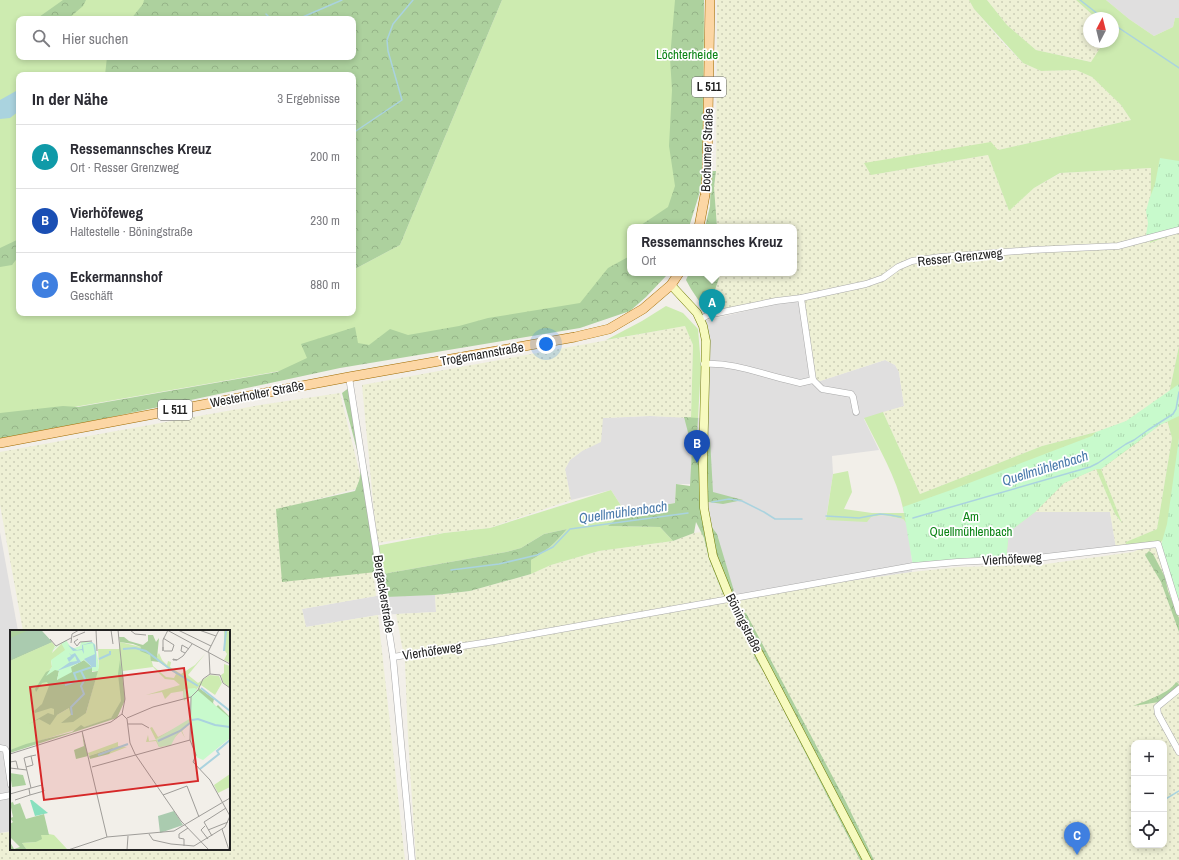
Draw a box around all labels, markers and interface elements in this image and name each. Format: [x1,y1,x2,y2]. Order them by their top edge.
north arrow [1083,12,1119,48]
search box [16,16,356,60]
icon: search [30,27,52,49]
text: Hier suchen [62,28,128,49]
park label: Löchterheide [656,46,718,63]
road number: L 511 [692,77,726,97]
text: In der Nähe [32,87,108,110]
text: 3 Ergebnisse [277,90,340,107]
street label: Bochumer Straße [697,108,717,192]
text: Ressemannsches Kreuz [70,138,212,159]
text: A [41,148,49,165]
text: 200 m [310,148,340,165]
text: Ort · Resser Grenzweg [70,159,179,176]
text: Vierhöfeweg [70,202,143,223]
text: B [41,212,49,229]
text: 230 m [310,212,340,229]
text: Haltestelle · Böningstraße [70,223,193,240]
popup [627,224,797,276]
text: Ressemannsches Kreuz [641,231,783,252]
street label: Resser Grenzweg [917,244,1003,270]
text: Ort [641,252,656,269]
text: Eckermannshof [70,266,162,287]
text: C [41,276,49,293]
text: 880 m [310,276,340,293]
text: Geschäft [70,287,113,304]
pin: A [699,289,725,322]
your location [536,334,556,354]
street label: Trogemannstraße [439,338,525,370]
street label: Westerholter Straße [209,377,305,411]
road number: L 511 [158,400,192,420]
pin: B [684,430,710,463]
water label: Quellmühlenbach [1000,446,1090,490]
water label: Quellmühlenbach [578,497,668,527]
park label: Am Quellmühlenbach [930,508,1013,540]
street label: Vierhöfeweg [982,549,1042,569]
street label: Bergackerstraße [369,554,399,634]
street label: Böningstraße [722,591,766,655]
inset map [10,630,230,850]
street label: Vierhöfeweg [401,638,463,664]
map controls [1131,740,1167,848]
button: + [1131,740,1167,776]
button: − [1131,776,1167,812]
button: locate [1131,812,1167,848]
pin: C [1064,822,1090,855]

